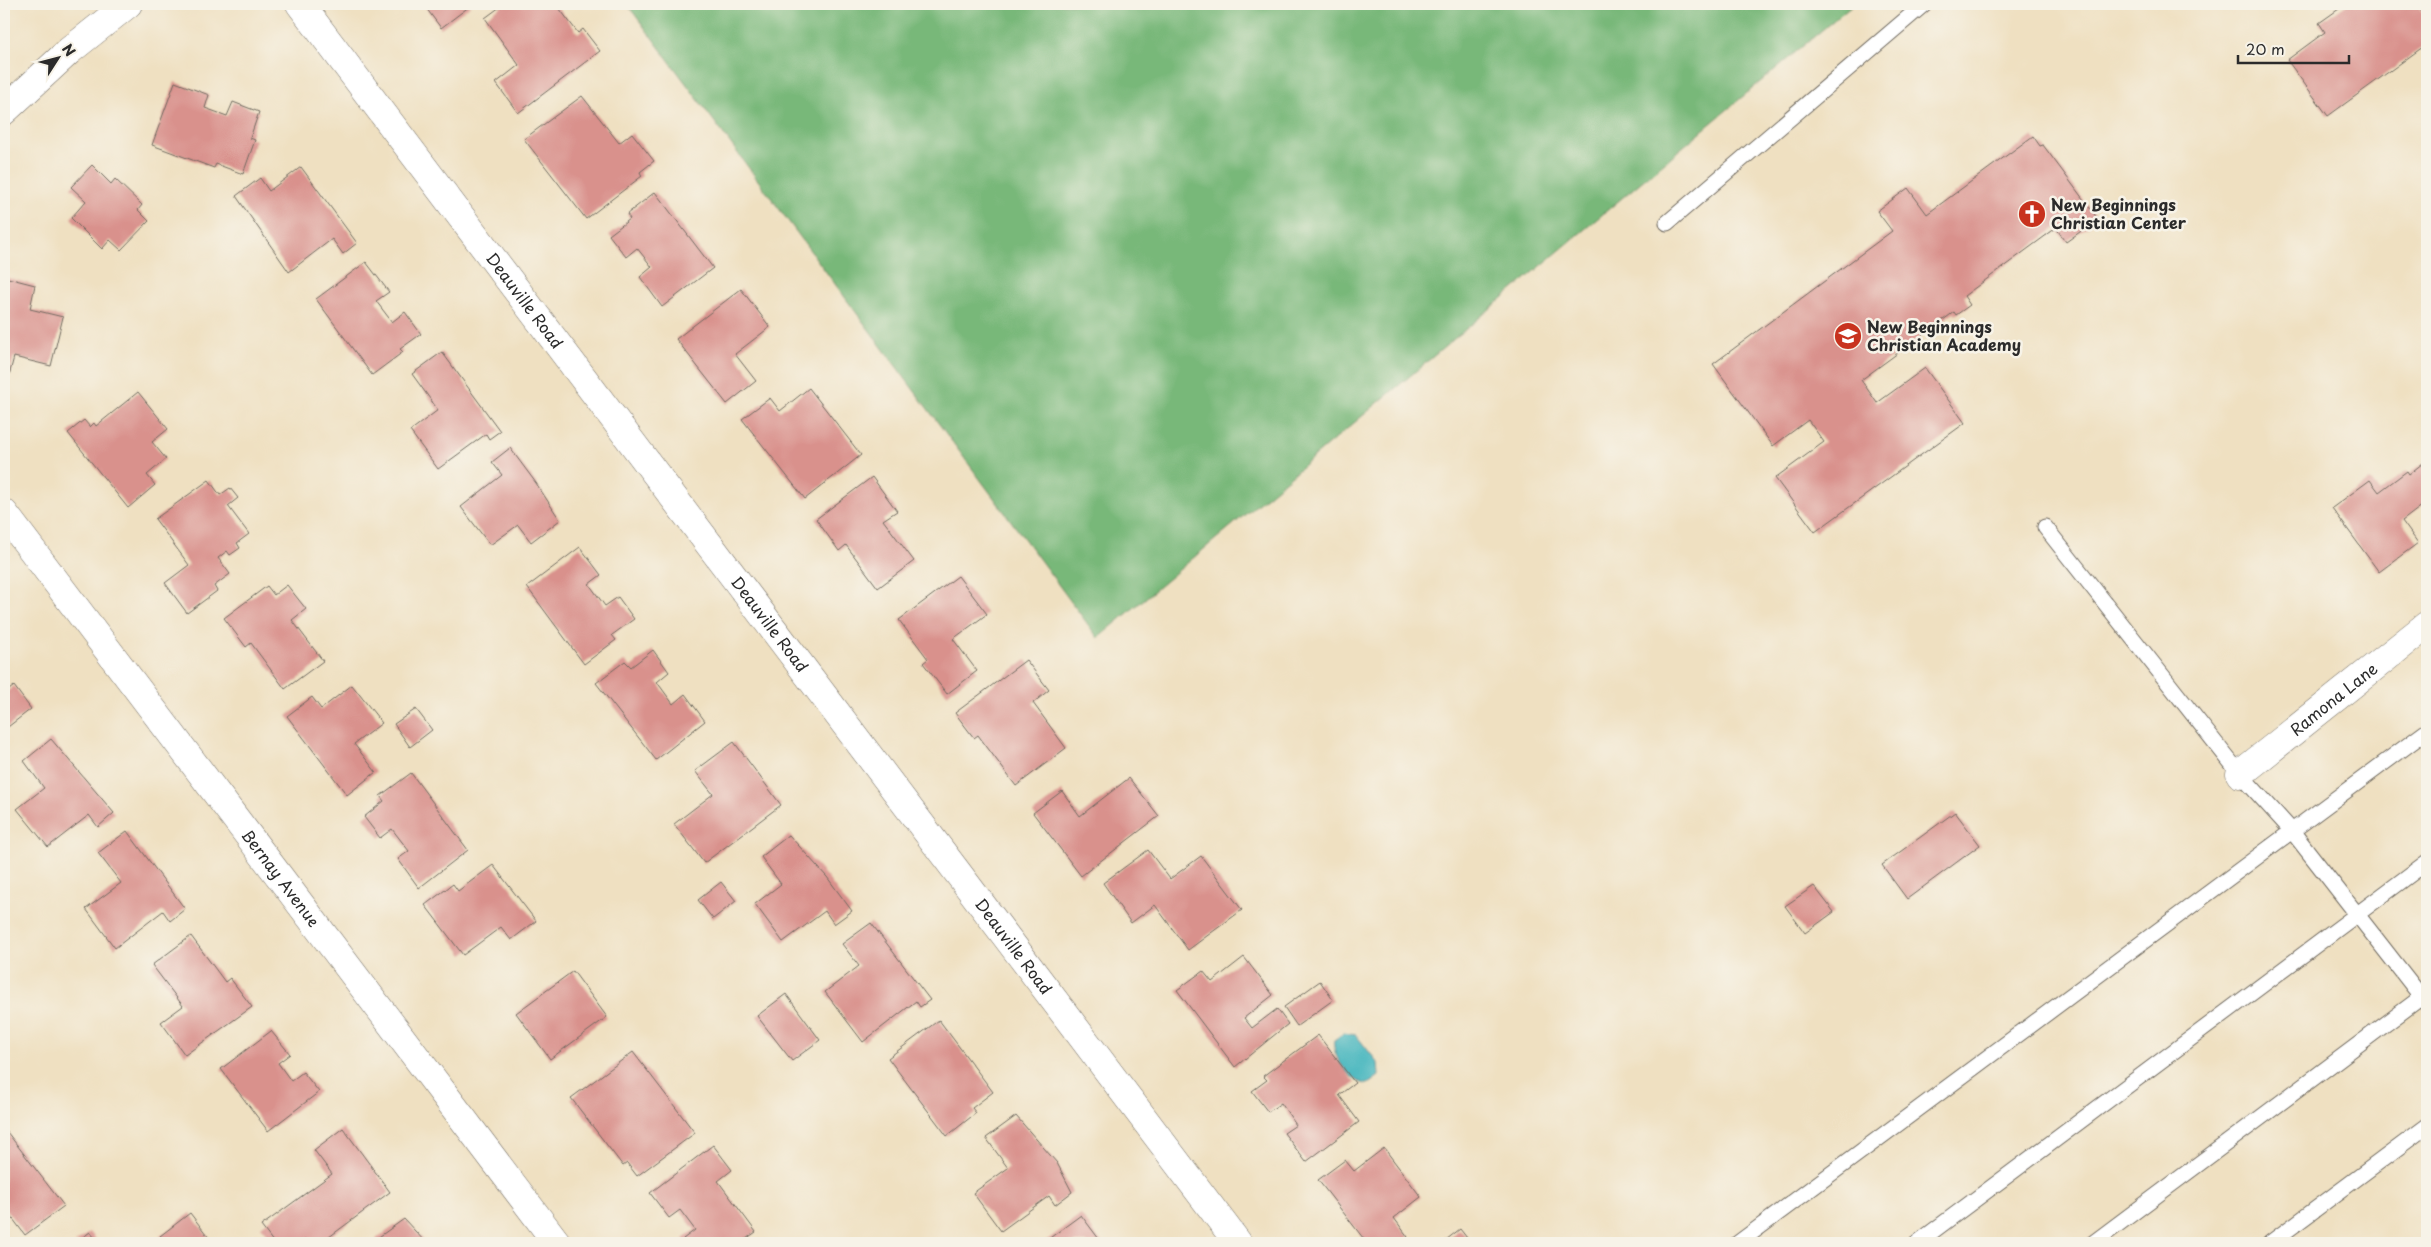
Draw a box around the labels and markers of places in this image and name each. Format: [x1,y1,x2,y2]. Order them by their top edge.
place label: New Beginnings Christian Center [2051,192,2187,234]
church icon: New Beginnings Christian Center [2017,199,2047,229]
place label: New Beginnings Christian Academy [1867,314,2021,356]
school or university icon: New Beginnings Christian Academy [1833,321,1863,351]

